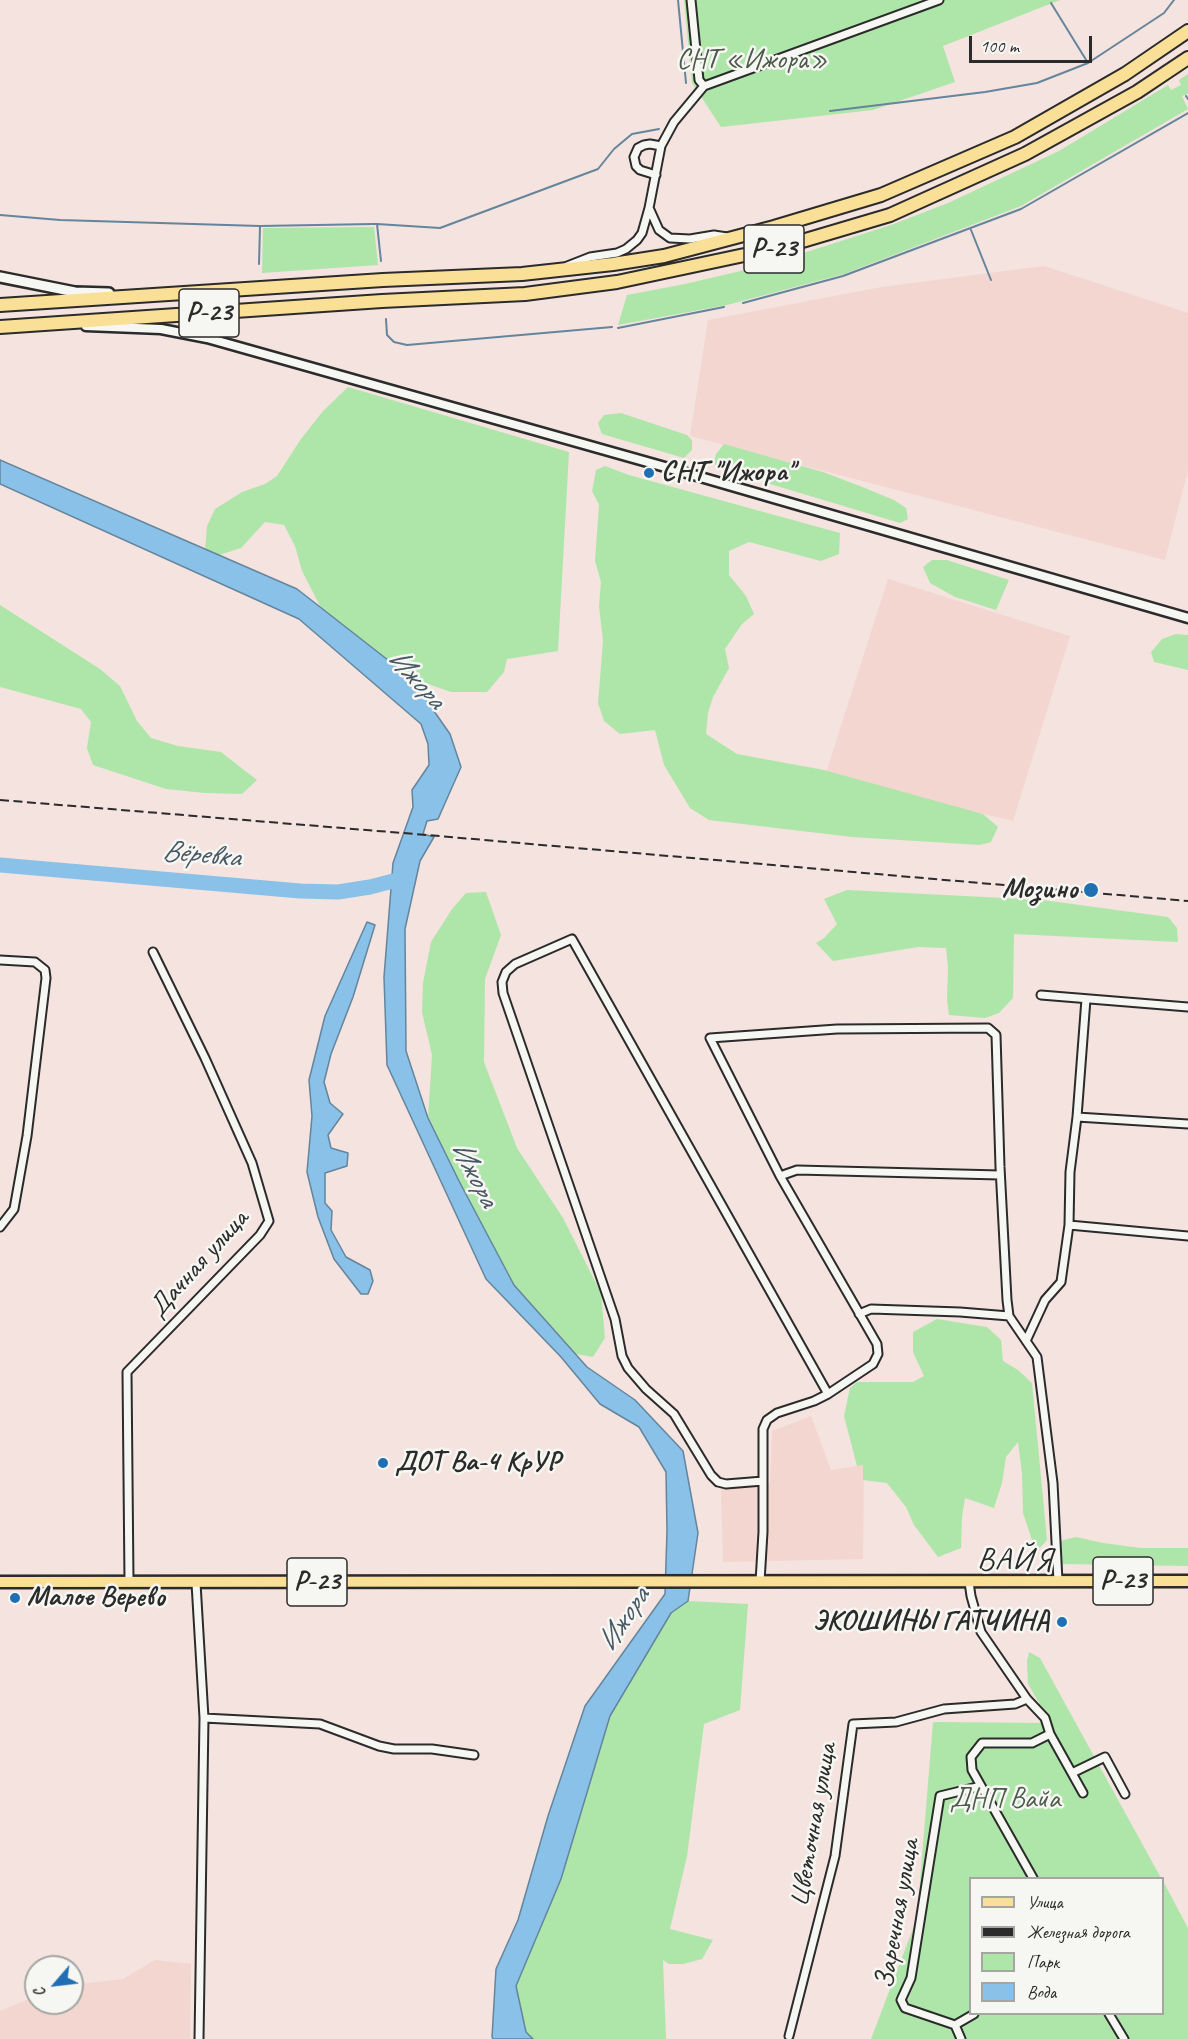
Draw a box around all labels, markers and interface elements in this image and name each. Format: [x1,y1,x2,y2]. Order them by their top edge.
scale bar [972,24,1095,62]
text: 100 m [980,35,1019,57]
park label: СНТ «Ижора» [676,44,828,78]
road number: Р-23 [744,225,804,273]
road number: Р-23 [179,289,239,337]
place label: СНТ "Ижора" [661,456,794,490]
marker: СНТ "Ижора" [642,466,656,480]
water label: Ижора [380,641,452,717]
water label: Вёревка [161,834,241,876]
place label: Мозино [1002,873,1078,907]
marker: Мозино [1082,881,1100,899]
water label: Ижора [442,1135,506,1213]
street label: Дачная улица [142,1203,256,1325]
place label: ДОТ Ва-4 КрУР [395,1446,561,1480]
marker: ДОТ Ва-4 КрУР [376,1456,390,1470]
district label: ВАЙЯ [977,1542,1053,1580]
road number: Р-23 [1093,1557,1153,1605]
road number: Р-23 [287,1558,347,1606]
place label: Малое Верево [27,1581,165,1615]
water label: Ижора [590,1581,658,1659]
marker: Малое Верево [8,1591,22,1605]
place label: ЭКОШИНЫ ГАТЧИНА [813,1605,1050,1639]
marker: ЭКОШИНЫ ГАТЧИНА [1055,1615,1069,1629]
street label: Цветочная улица [783,1741,845,1909]
park label: ДНП Вайа [950,1783,1060,1817]
street label: Заречная улица [868,1837,928,1991]
legend [969,1877,1164,2015]
text: Улица [1027,1891,1063,1913]
text: Железная дорога [1027,1921,1130,1943]
text: Парк [1027,1951,1059,1973]
north arrow [24,1955,84,2015]
text: Вода [1027,1981,1056,2003]
text: С [29,1984,51,2001]

